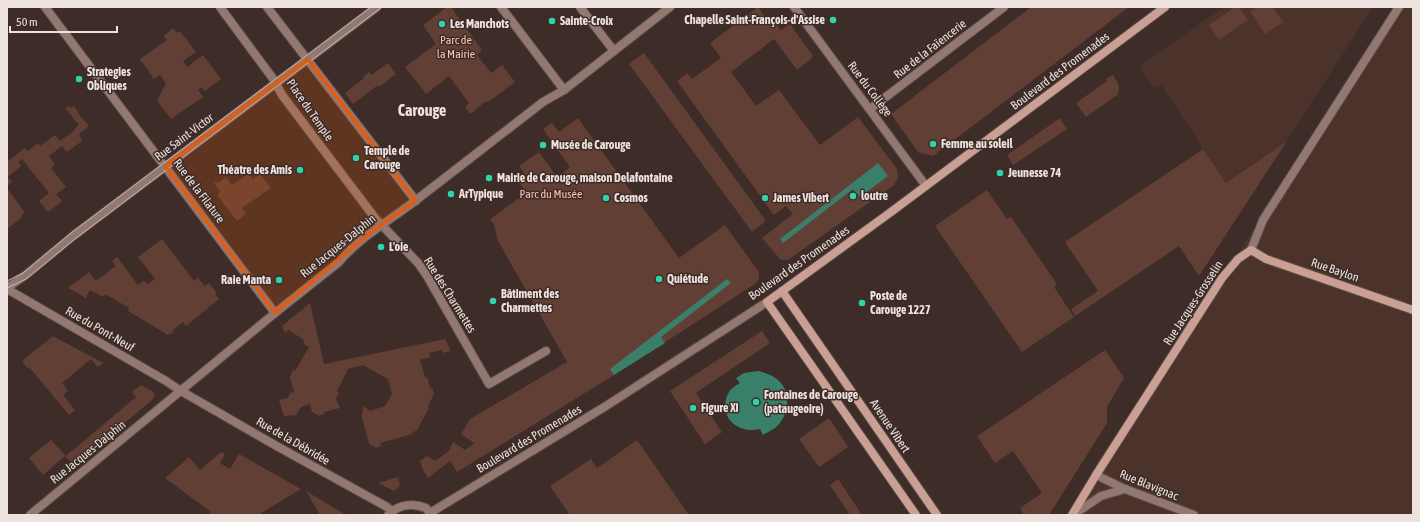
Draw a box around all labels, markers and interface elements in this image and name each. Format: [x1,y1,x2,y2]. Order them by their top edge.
scale bar [10,8,117,34]
place label: Chapelle Saint-François-d'Assise [684,13,826,27]
place label: Sainte-Croix [560,14,613,28]
text: 50 m [16,15,38,29]
marker: Chapelle Saint-François-d'Assise [828,15,838,25]
marker: Sainte-Croix [547,16,557,26]
street label: Rue de la Faïencerie [891,16,969,82]
place label: Les Manchots [450,17,510,31]
marker: Les Manchots [437,19,447,29]
street label: Boulevard des Promenades [1008,29,1112,113]
park label: Parc de la Mairie [437,33,475,61]
street label: Rue du Collège [845,59,895,119]
place label: Strategies Obliques [87,65,132,93]
marker: Strategies Obliques [74,74,84,84]
street label: Place du Temple [284,76,336,144]
district label: Carouge [398,101,446,119]
street label: Rue Saint-Victor [152,110,217,164]
place label: Femme au soleil [941,137,1014,151]
place label: Musée de Carouge [551,138,631,152]
marker: Femme au soleil [928,139,938,149]
marker: Musée de Carouge [538,140,548,150]
place label: Temple de Carouge [364,144,410,172]
marker: Temple de Carouge [351,153,361,163]
street label: Rue de la Filature [170,156,228,226]
place label: Théatre des Amis [218,163,293,177]
marker: Théatre des Amis [295,165,305,175]
place label: Jeunesse 74 [1007,166,1062,180]
marker: Jeunesse 74 [995,168,1005,178]
place label: Mairie de Carouge, maison Delafontaine [497,171,673,185]
marker: Mairie de Carouge, maison Delafontaine [484,173,494,183]
place label: ArTypique [458,187,504,201]
park label: Parc du Musée [520,187,582,201]
marker: ArTypique [446,189,456,199]
place label: loutre [861,189,888,203]
place label: Cosmos [614,191,649,205]
place label: James Vibert [772,191,830,205]
marker: loutre [848,191,858,201]
marker: Cosmos [601,193,611,203]
marker: James Vibert [760,193,770,203]
street label: Rue Jacques-Dalphin [298,211,378,281]
street label: Boulevard des Promenades [746,223,852,303]
place label: L'oie [389,240,409,254]
marker: L'oie [376,242,386,252]
street label: Rue des Charmettes [421,254,479,336]
street label: Rue Baylon [1309,255,1361,285]
street label: Rue Jacques-Grosselin [1160,258,1226,348]
place label: Quiétude [667,272,709,286]
place label: Raie Manta [221,273,271,287]
marker: Quiétude [654,274,664,284]
marker: Raie Manta [274,275,284,285]
place label: Bâtiment des Charmettes [501,287,560,315]
place label: Poste de Carouge 1227 [870,289,931,317]
marker: Bâtiment des Charmettes [488,296,498,306]
marker: Poste de Carouge 1227 [857,298,867,308]
street label: Rue du Pont-Neuf [63,304,138,355]
place label: Fontaines de Carouge (pataugeoire) [764,388,859,416]
marker: Fontaines de Carouge (pataugeoire) [751,397,761,407]
street label: Avenue Vibert [867,397,913,456]
place label: Figure XI [701,401,739,415]
street label: Boulevard des Promenades [474,402,584,476]
marker: Figure XI [688,403,698,413]
street label: Rue de la Débridée [254,414,332,468]
street label: Rue Jacques-Dalphin [48,417,128,487]
street label: Rue Blavignac [1118,467,1181,503]

